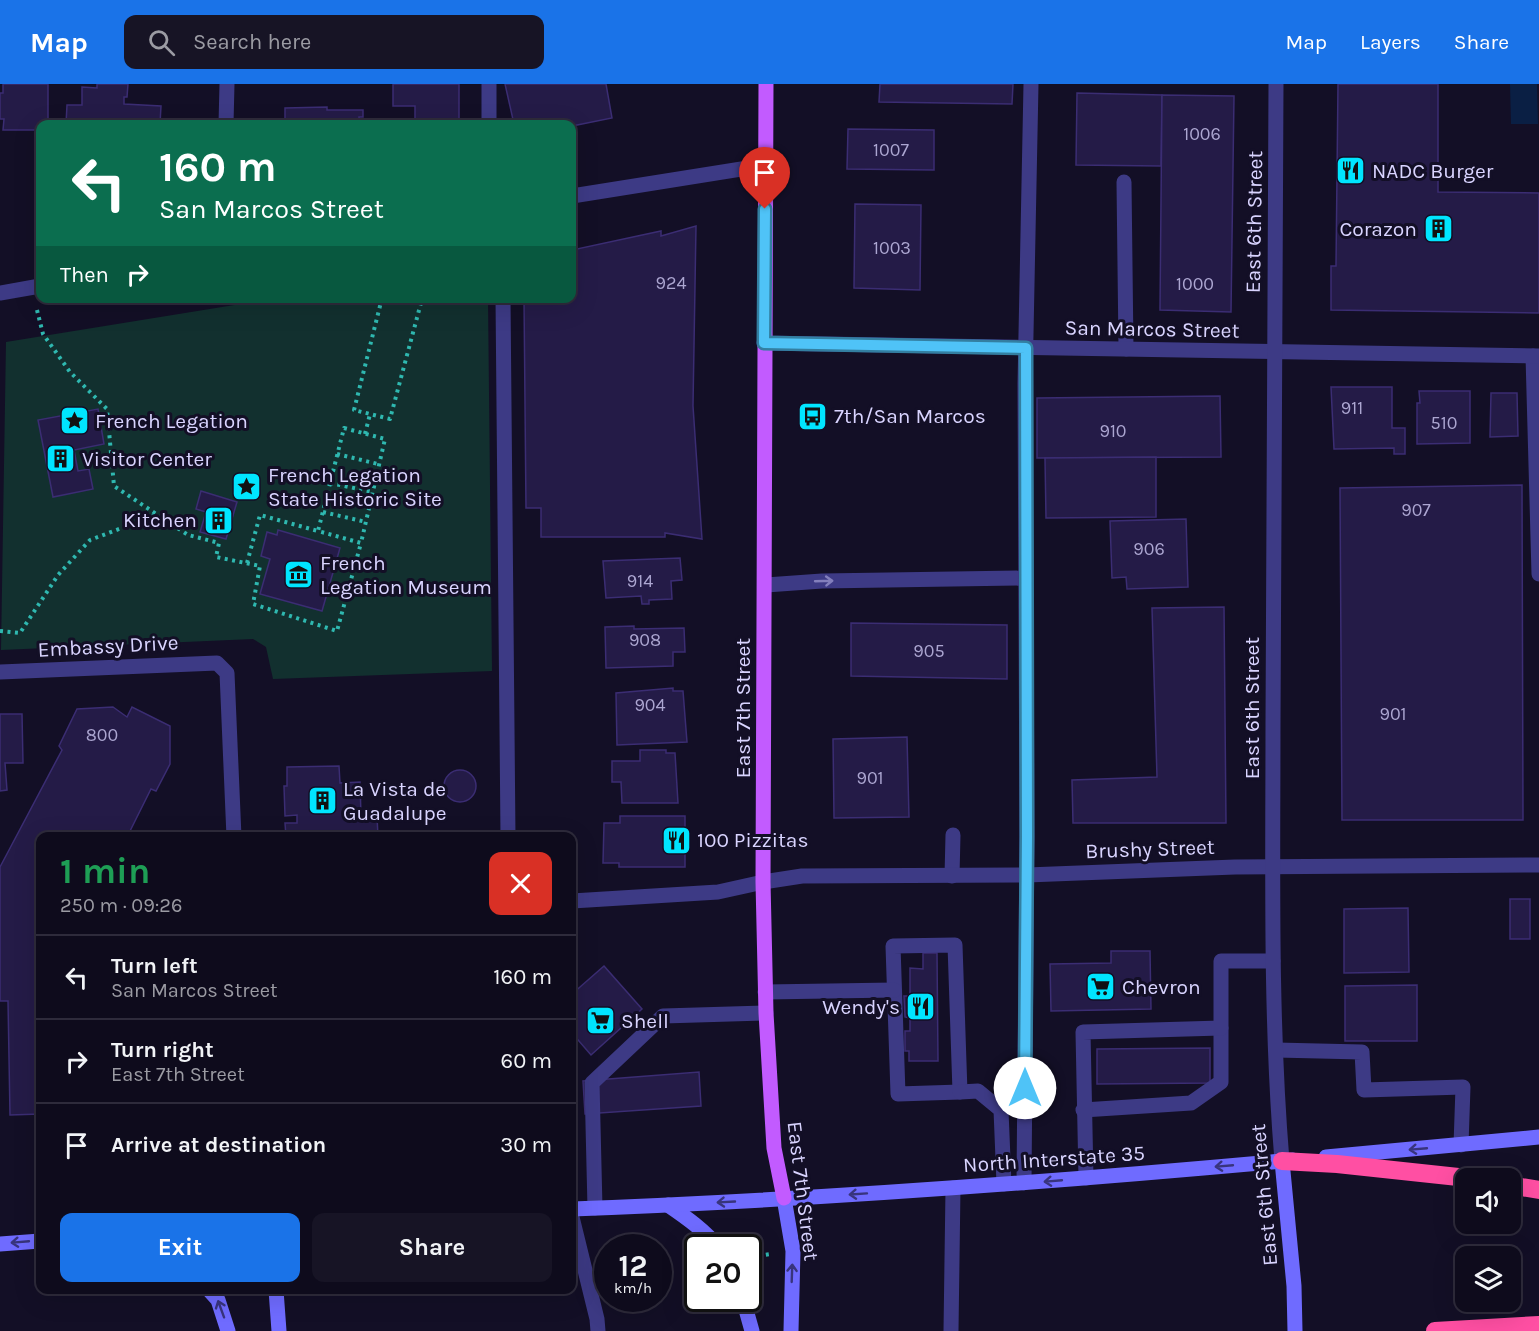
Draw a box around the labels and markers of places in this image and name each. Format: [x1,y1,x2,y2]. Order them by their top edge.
pin [739,147,790,209]
restaurant icon: NADC Burger [1335,155,1367,187]
place label: NADC Burger [1372,159,1494,183]
building icon: Corazon [1422,213,1454,245]
place label: Corazon [1339,217,1417,241]
bus stop icon: 7th/San Marcos [797,400,829,432]
place label: 7th/San Marcos [834,404,986,428]
place icon: French Legation [58,405,90,437]
place label: French Legation [95,409,248,433]
building icon: Visitor Center [45,443,77,475]
place label: Visitor Center [82,447,212,471]
place label: French Legation State Historic Site [268,463,442,511]
place icon: French Legation State Historic Site [231,471,263,503]
building icon: Kitchen [202,504,234,536]
place label: Kitchen [123,508,197,532]
place label: French Legation Museum [320,551,492,599]
museum icon: French Legation Museum [283,559,315,591]
place label: La Vista de Guadalupe [343,777,446,825]
building icon: La Vista de Guadalupe [306,785,338,817]
restaurant icon: 100 Pizzitas [660,824,692,856]
place label: 100 Pizzitas [697,828,808,852]
supermarket icon: Chevron [1085,971,1117,1003]
place label: Chevron [1122,975,1201,999]
restaurant icon: Wendy's [905,991,937,1023]
place label: Wendy's [822,995,900,1019]
supermarket icon: Shell [584,1005,616,1037]
place label: Shell [621,1009,669,1033]

